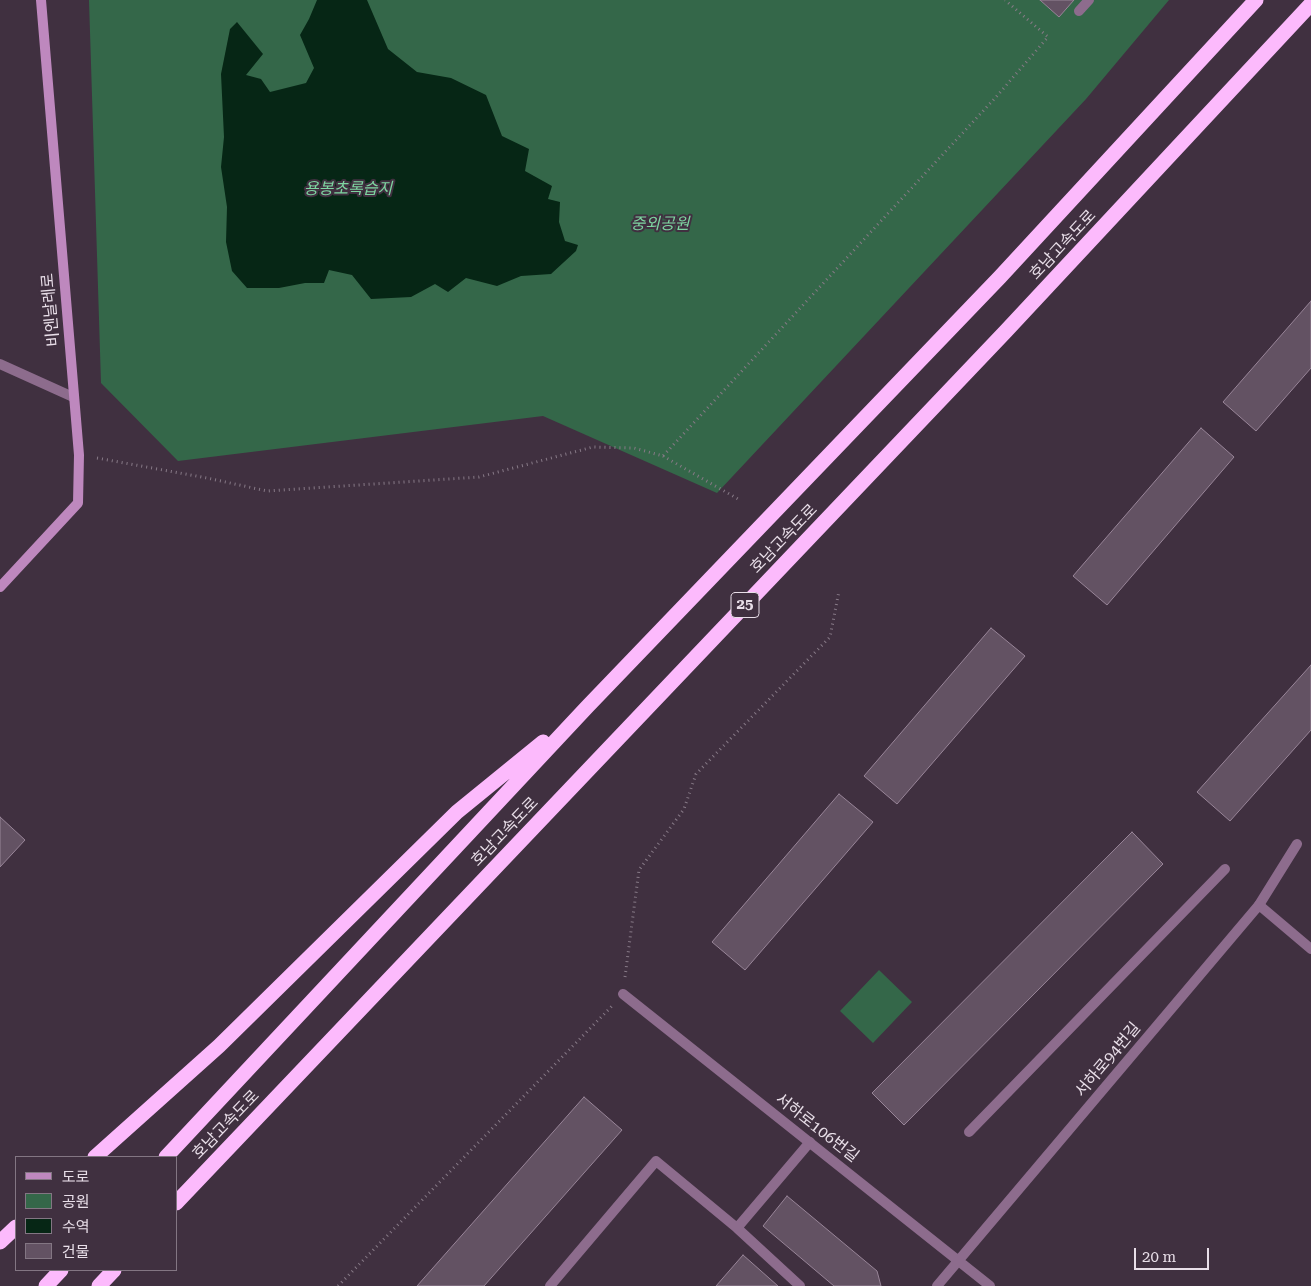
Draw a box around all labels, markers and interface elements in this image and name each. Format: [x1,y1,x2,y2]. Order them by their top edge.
park label: 용봉초록습지 [304,179,392,199]
street label: 호남고속도로 [1026,206,1100,284]
park label: 중외공원 [631,214,689,234]
street label: 비엔날레로 [38,273,64,347]
street label: 호남고속도로 [746,501,822,577]
road number: 25 [731,592,759,618]
street label: 호남고속도로 [467,794,543,870]
street label: 서하로94번길 [1071,1019,1145,1101]
street label: 호남고속도로 [188,1087,264,1163]
street label: 서하로106번길 [772,1090,862,1166]
legend [15,1156,178,1271]
text: 도로 [62,1168,90,1186]
text: 공원 [62,1193,90,1211]
text: 수역 [62,1218,90,1236]
scale bar [1136,1238,1211,1270]
text: 건물 [62,1243,90,1261]
text: 20 m [1142,1248,1176,1266]

